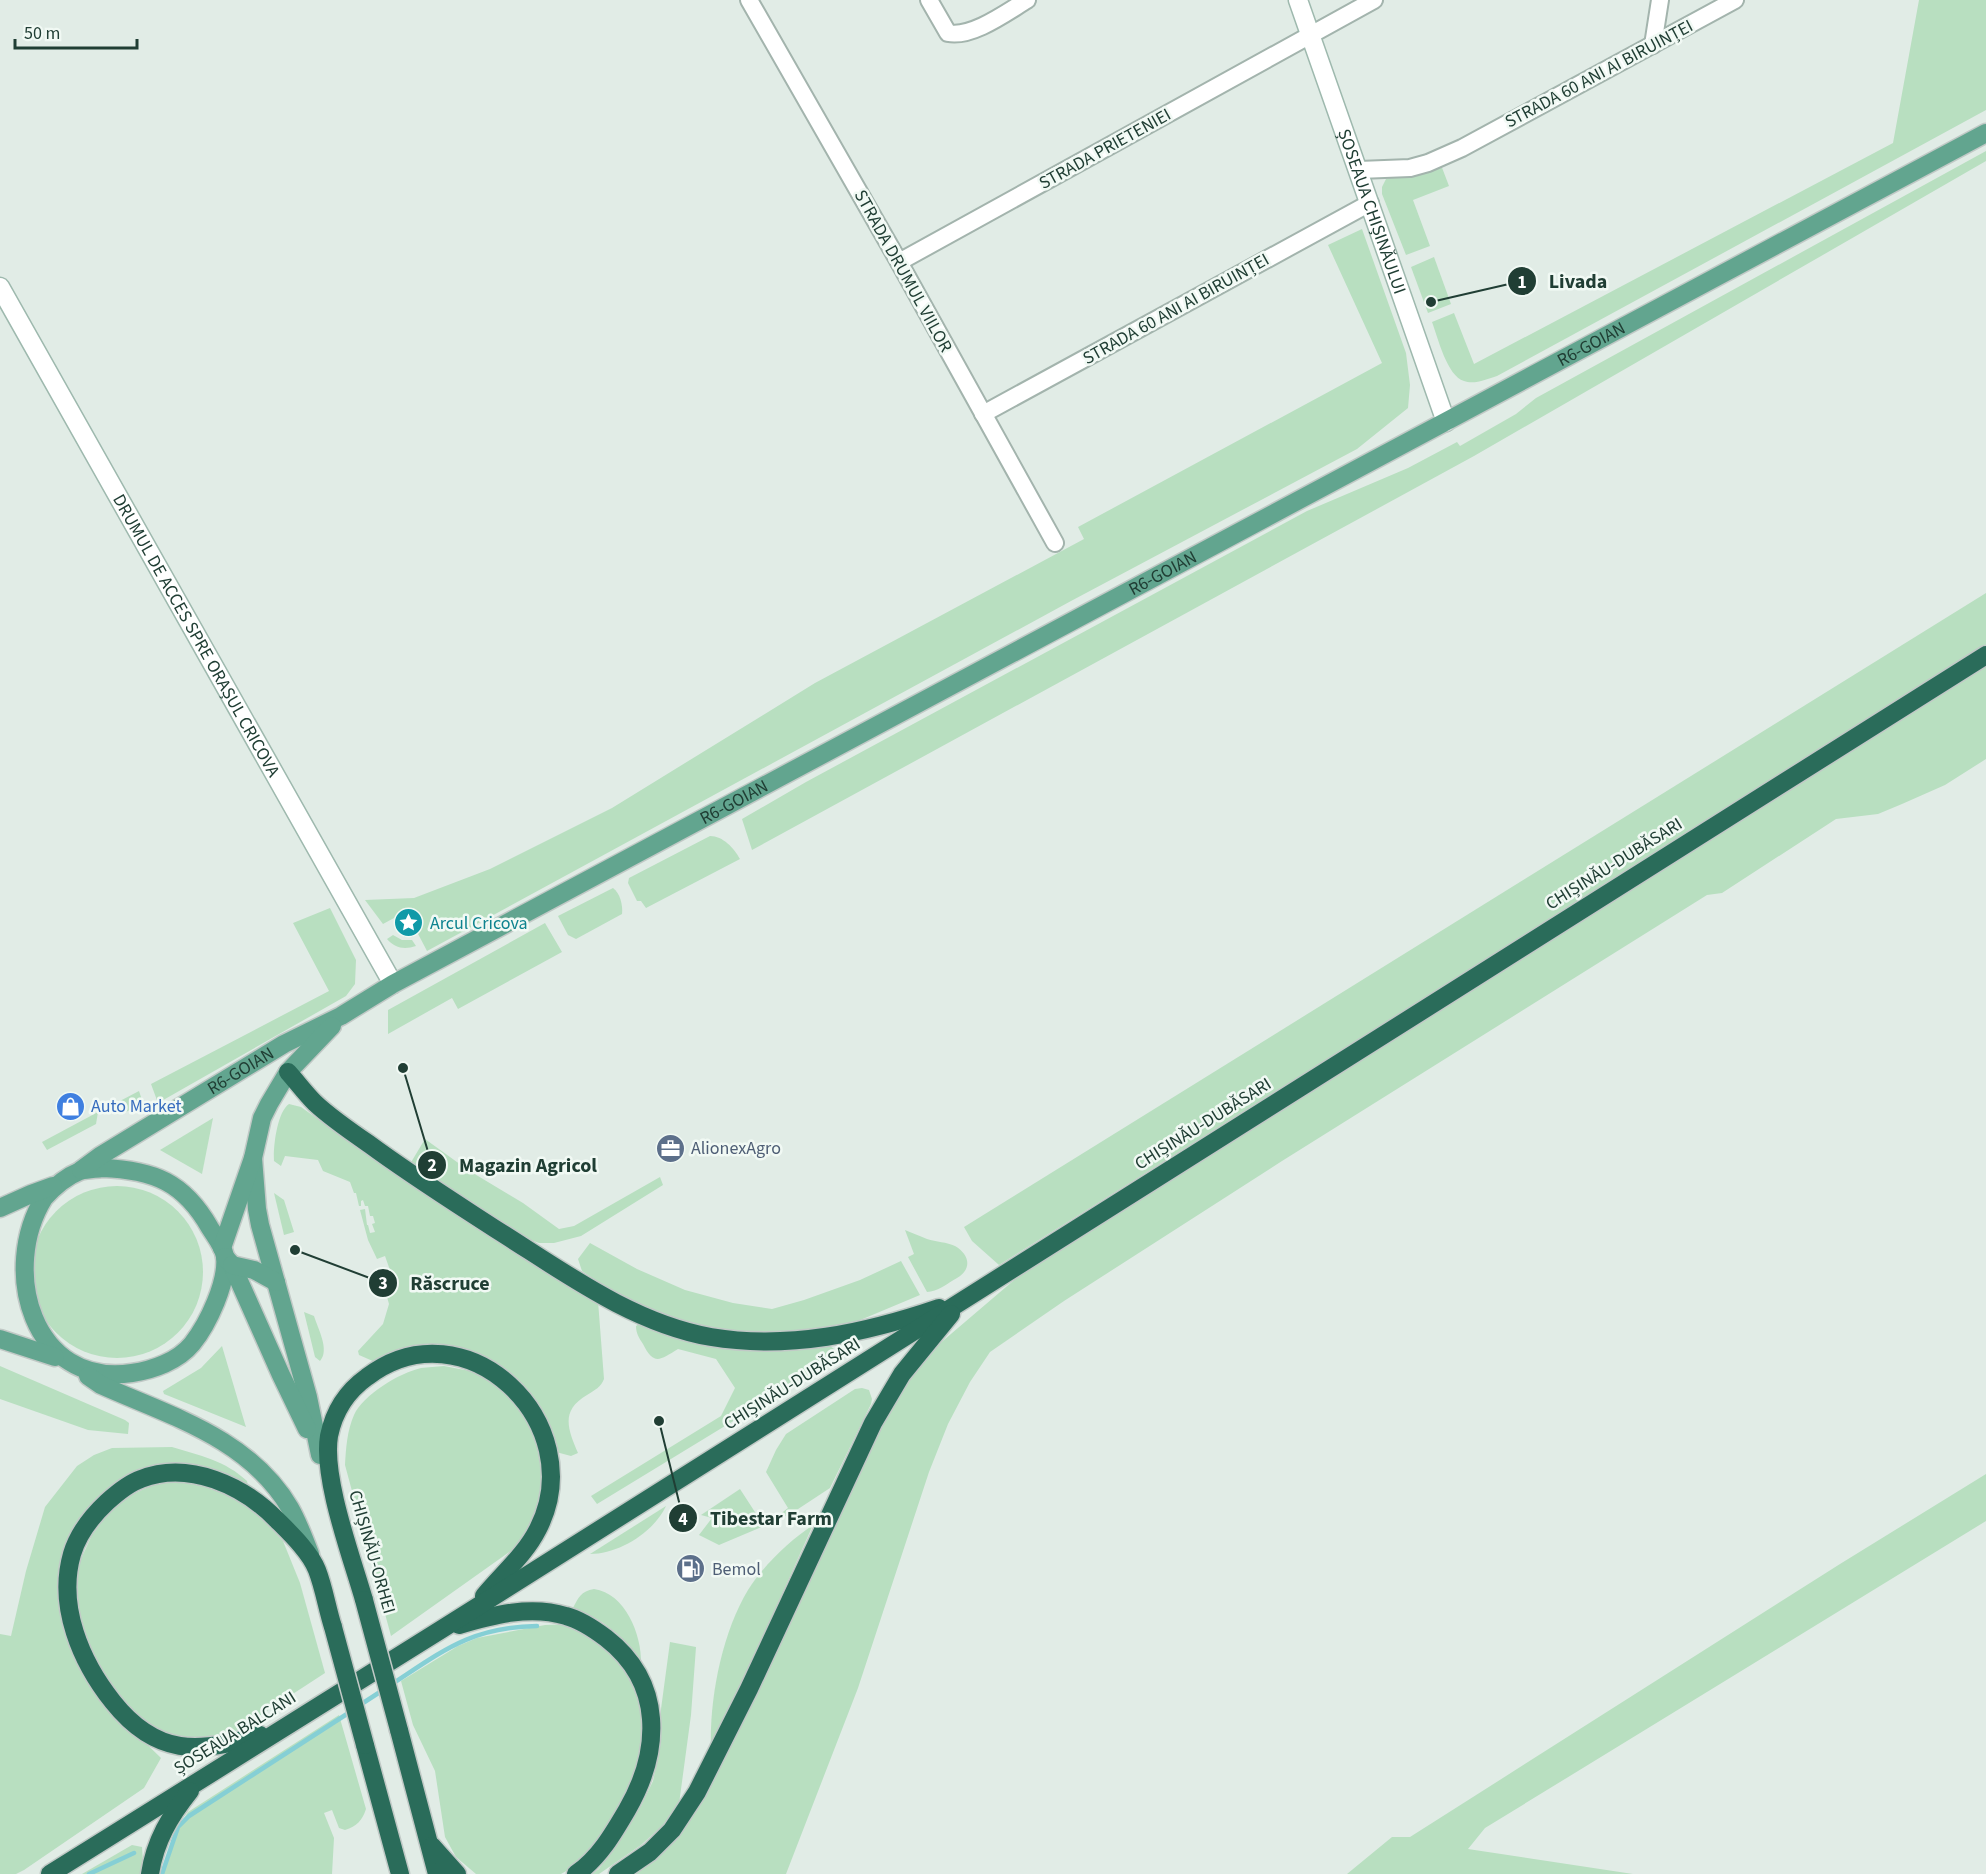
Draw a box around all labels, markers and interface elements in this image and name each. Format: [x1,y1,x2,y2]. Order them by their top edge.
scale bar [15,12,136,50]
street label: STRADA 60 ANI AI BIRUINȚEI [1500,14,1698,134]
text: 50 m [24,21,60,46]
street label: STRADA PRIETENIEI [1034,102,1176,196]
street label: ȘOSEAUA CHIȘINĂULUI [1332,125,1413,297]
street label: STRADA DRUMUL VIILOR [848,185,958,357]
street label: STRADA 60 ANI AI BIRUINȚEI [1078,247,1274,371]
callout: Livada [1507,262,1619,300]
text: Livada [1549,268,1607,296]
text: 1 [1517,270,1527,295]
street label: R6-GOIAN [1553,315,1630,372]
street label: DRUMUL DE ACCES SPRE ORAȘUL CRICOVA [107,490,286,782]
street label: R6-GOIAN [1124,544,1201,601]
street label: R6-GOIAN [695,773,772,830]
street label: CHIȘINĂU-DUBĂSARI [1541,812,1687,916]
place icon: Arcul Cricova [393,907,425,939]
place label: Arcul Cricova [430,911,528,936]
street label: R6-GOIAN [202,1041,279,1100]
street label: CHIȘINĂU-DUBĂSARI [1130,1072,1276,1176]
shop icon: Auto Market [54,1090,86,1122]
place label: Auto Market [91,1094,181,1119]
office icon: AlionexAgro [654,1132,686,1164]
place label: AlionexAgro [691,1136,781,1161]
callout: Magazin Agricol [417,1146,609,1184]
text: Magazin Agricol [459,1152,597,1180]
text: 2 [427,1153,437,1178]
callout: Răscruce [368,1264,502,1302]
text: Răscruce [410,1270,490,1298]
text: 3 [378,1271,388,1296]
street label: CHIȘINĂU-DUBĂSARI [719,1332,865,1436]
street label: CHIȘINĂU-ORHEI [342,1487,402,1617]
callout: Tibestar Farm [668,1499,844,1537]
text: Tibestar Farm [710,1505,832,1533]
text: 4 [678,1507,688,1532]
fuel station icon: Bemol [675,1553,707,1585]
place label: Bemol [712,1557,761,1582]
street label: ȘOSEAUA BALCANI [169,1685,301,1781]

